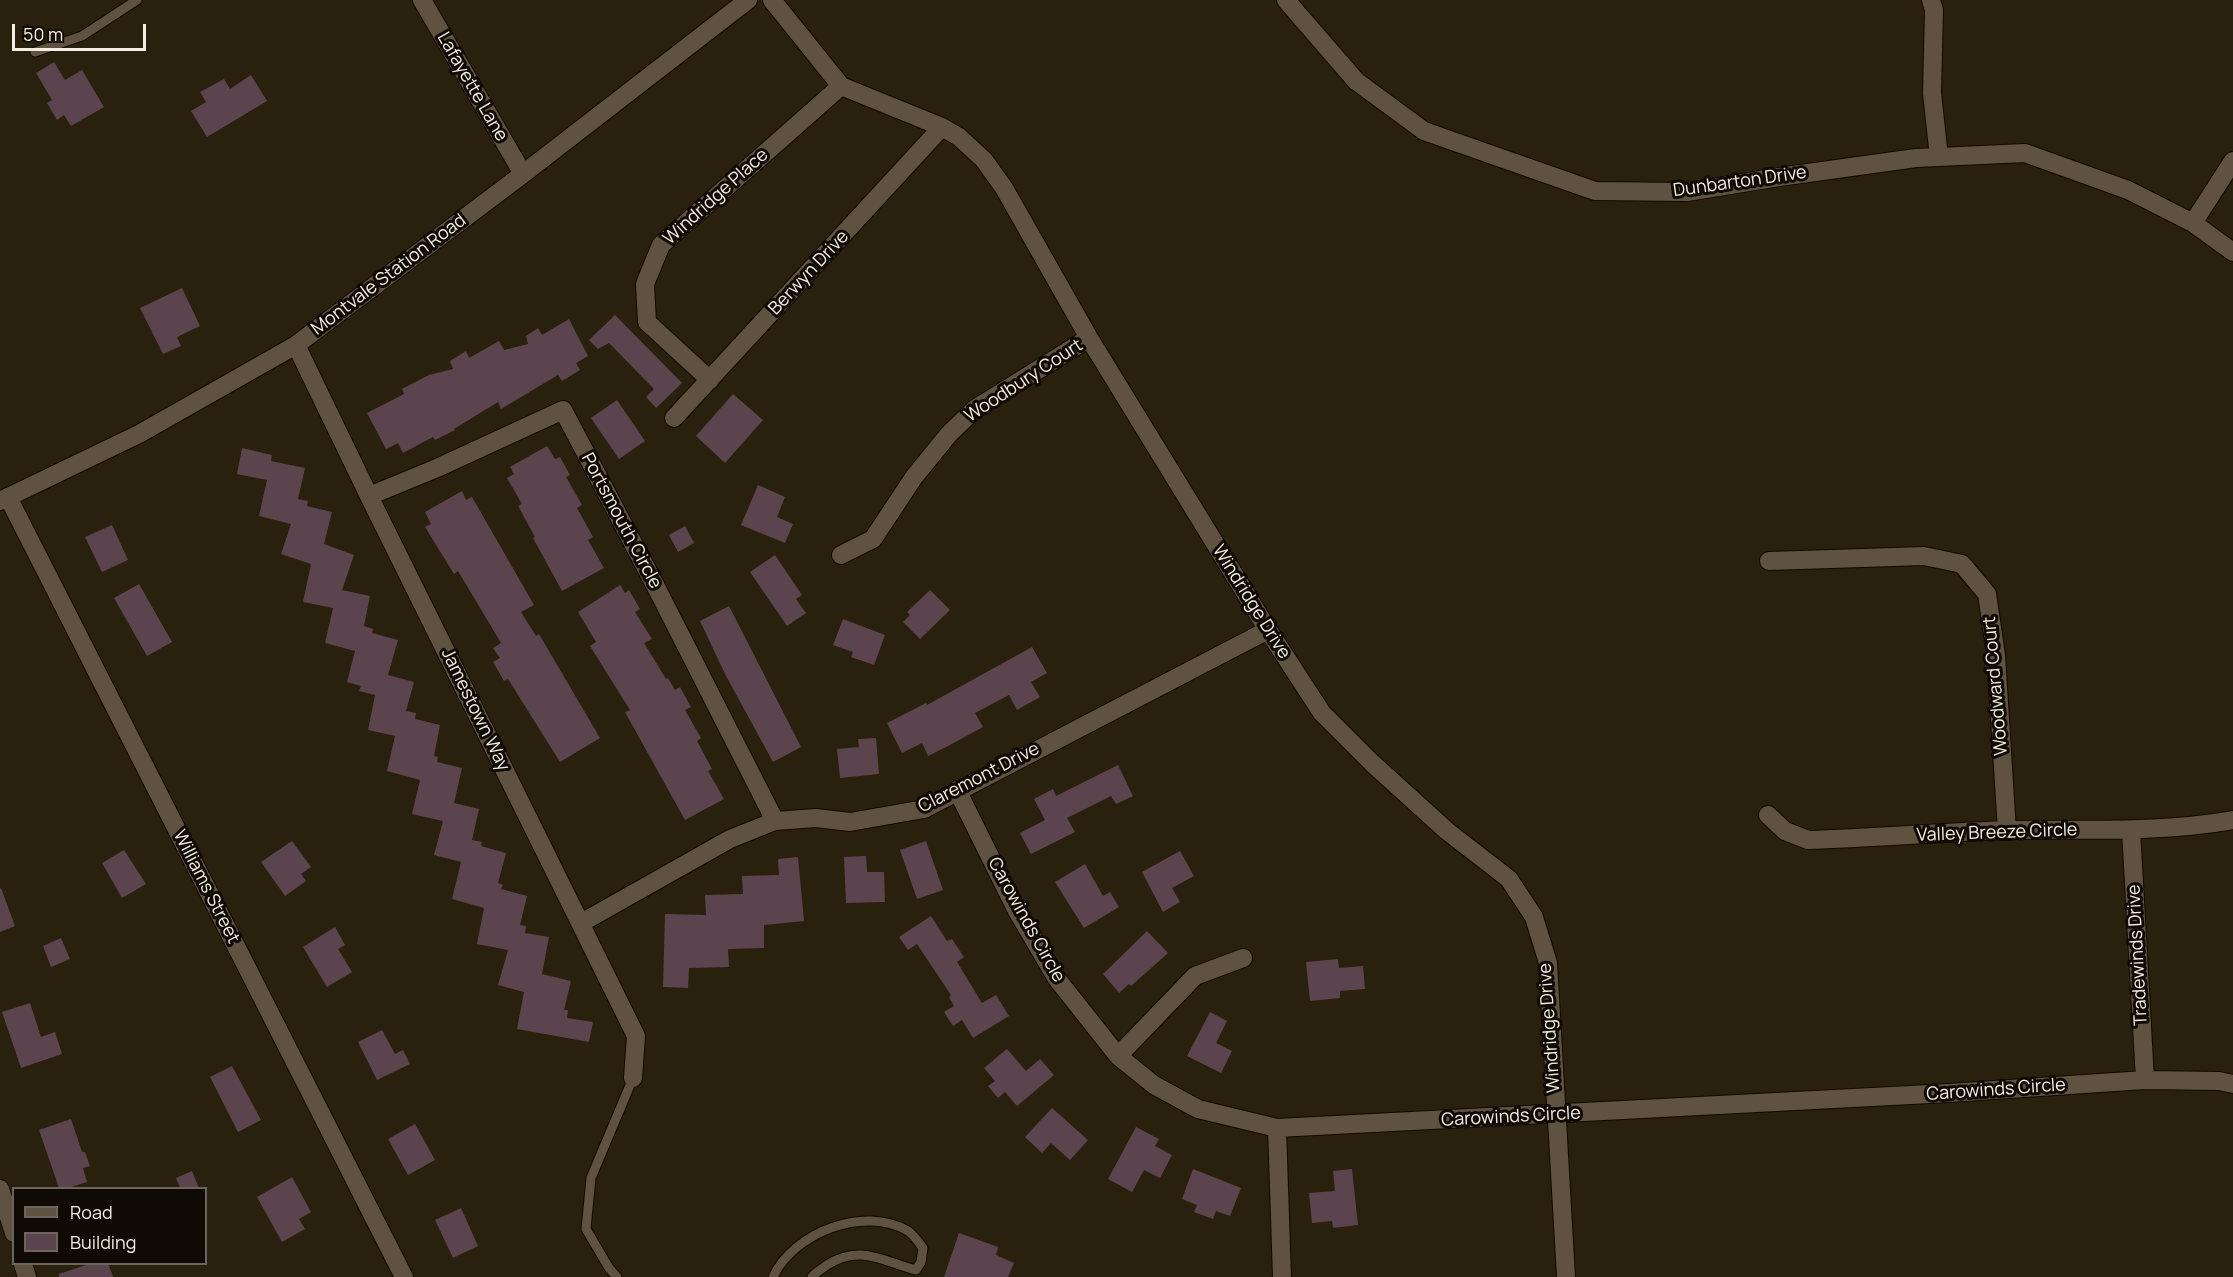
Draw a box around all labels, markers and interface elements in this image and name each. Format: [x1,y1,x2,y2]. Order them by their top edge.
scale bar [15,12,148,50]
text: 50 m [23,22,63,46]
street label: Lafayette Lane [432,29,512,145]
street label: Windridge Place [659,144,773,250]
street label: Dunbarton Drive [1672,162,1808,202]
street label: Montvale Station Road [307,210,471,340]
street label: Berwyn Drive [764,226,854,320]
street label: Woodbury Court [961,335,1087,427]
street label: Portsmouth Circle [576,450,666,592]
street label: Windridge Drive [1207,541,1295,663]
street label: Woodward Court [1979,616,2013,756]
street label: Jamestown Way [436,645,514,775]
street label: Claremont Drive [915,738,1043,818]
street label: Valley Breeze Circle [1916,819,2078,847]
street label: Williams Street [168,827,244,947]
street label: Carowinds Circle [983,854,1069,986]
street label: Tradewinds Drive [2124,884,2152,1026]
street label: Windridge Drive [1535,962,1565,1094]
street label: Carowinds Circle [1926,1074,2066,1106]
street label: Carowinds Circle [1441,1103,1581,1131]
legend [12,1187,207,1265]
text: Road [70,1200,113,1224]
text: Building [70,1230,136,1254]

